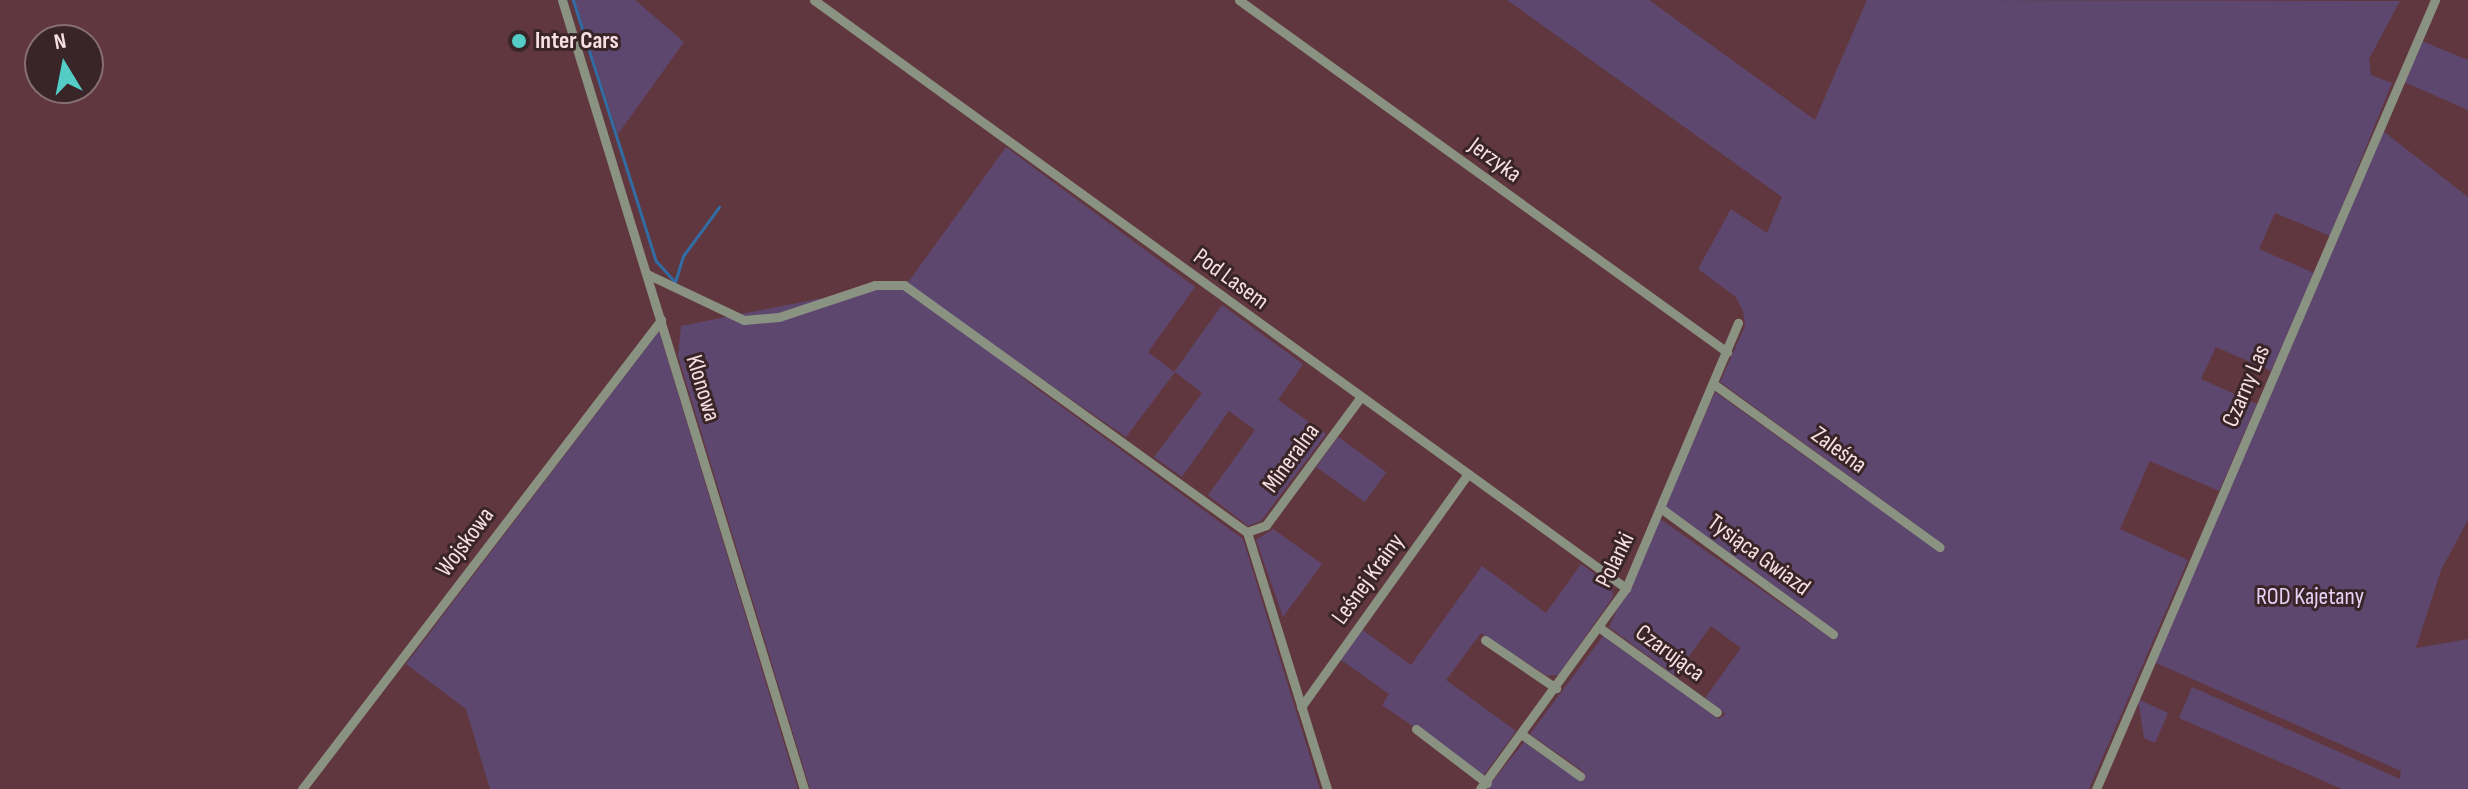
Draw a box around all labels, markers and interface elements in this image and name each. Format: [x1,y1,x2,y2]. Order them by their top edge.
north arrow [24,24,104,104]
place label: Inter Cars [535,27,619,55]
text: N [52,28,68,56]
marker: Inter Cars [510,32,528,50]
street label: Jerzyka [1463,131,1527,189]
street label: Pod Lasem [1188,242,1274,316]
street label: Czarny Las [2216,341,2276,431]
street label: Klonowa [679,351,727,425]
street label: Mineralna [1256,418,1326,498]
street label: Zaleśna [1806,420,1872,480]
street label: Wojskowa [430,502,500,582]
street label: Tysiąca Gwiazd [1702,508,1816,602]
street label: Leśnej Krainy [1325,528,1411,630]
street label: Polanki [1589,528,1641,592]
park label: ROD Kajetany [2256,583,2364,611]
street label: Czarująca [1630,618,1710,688]

